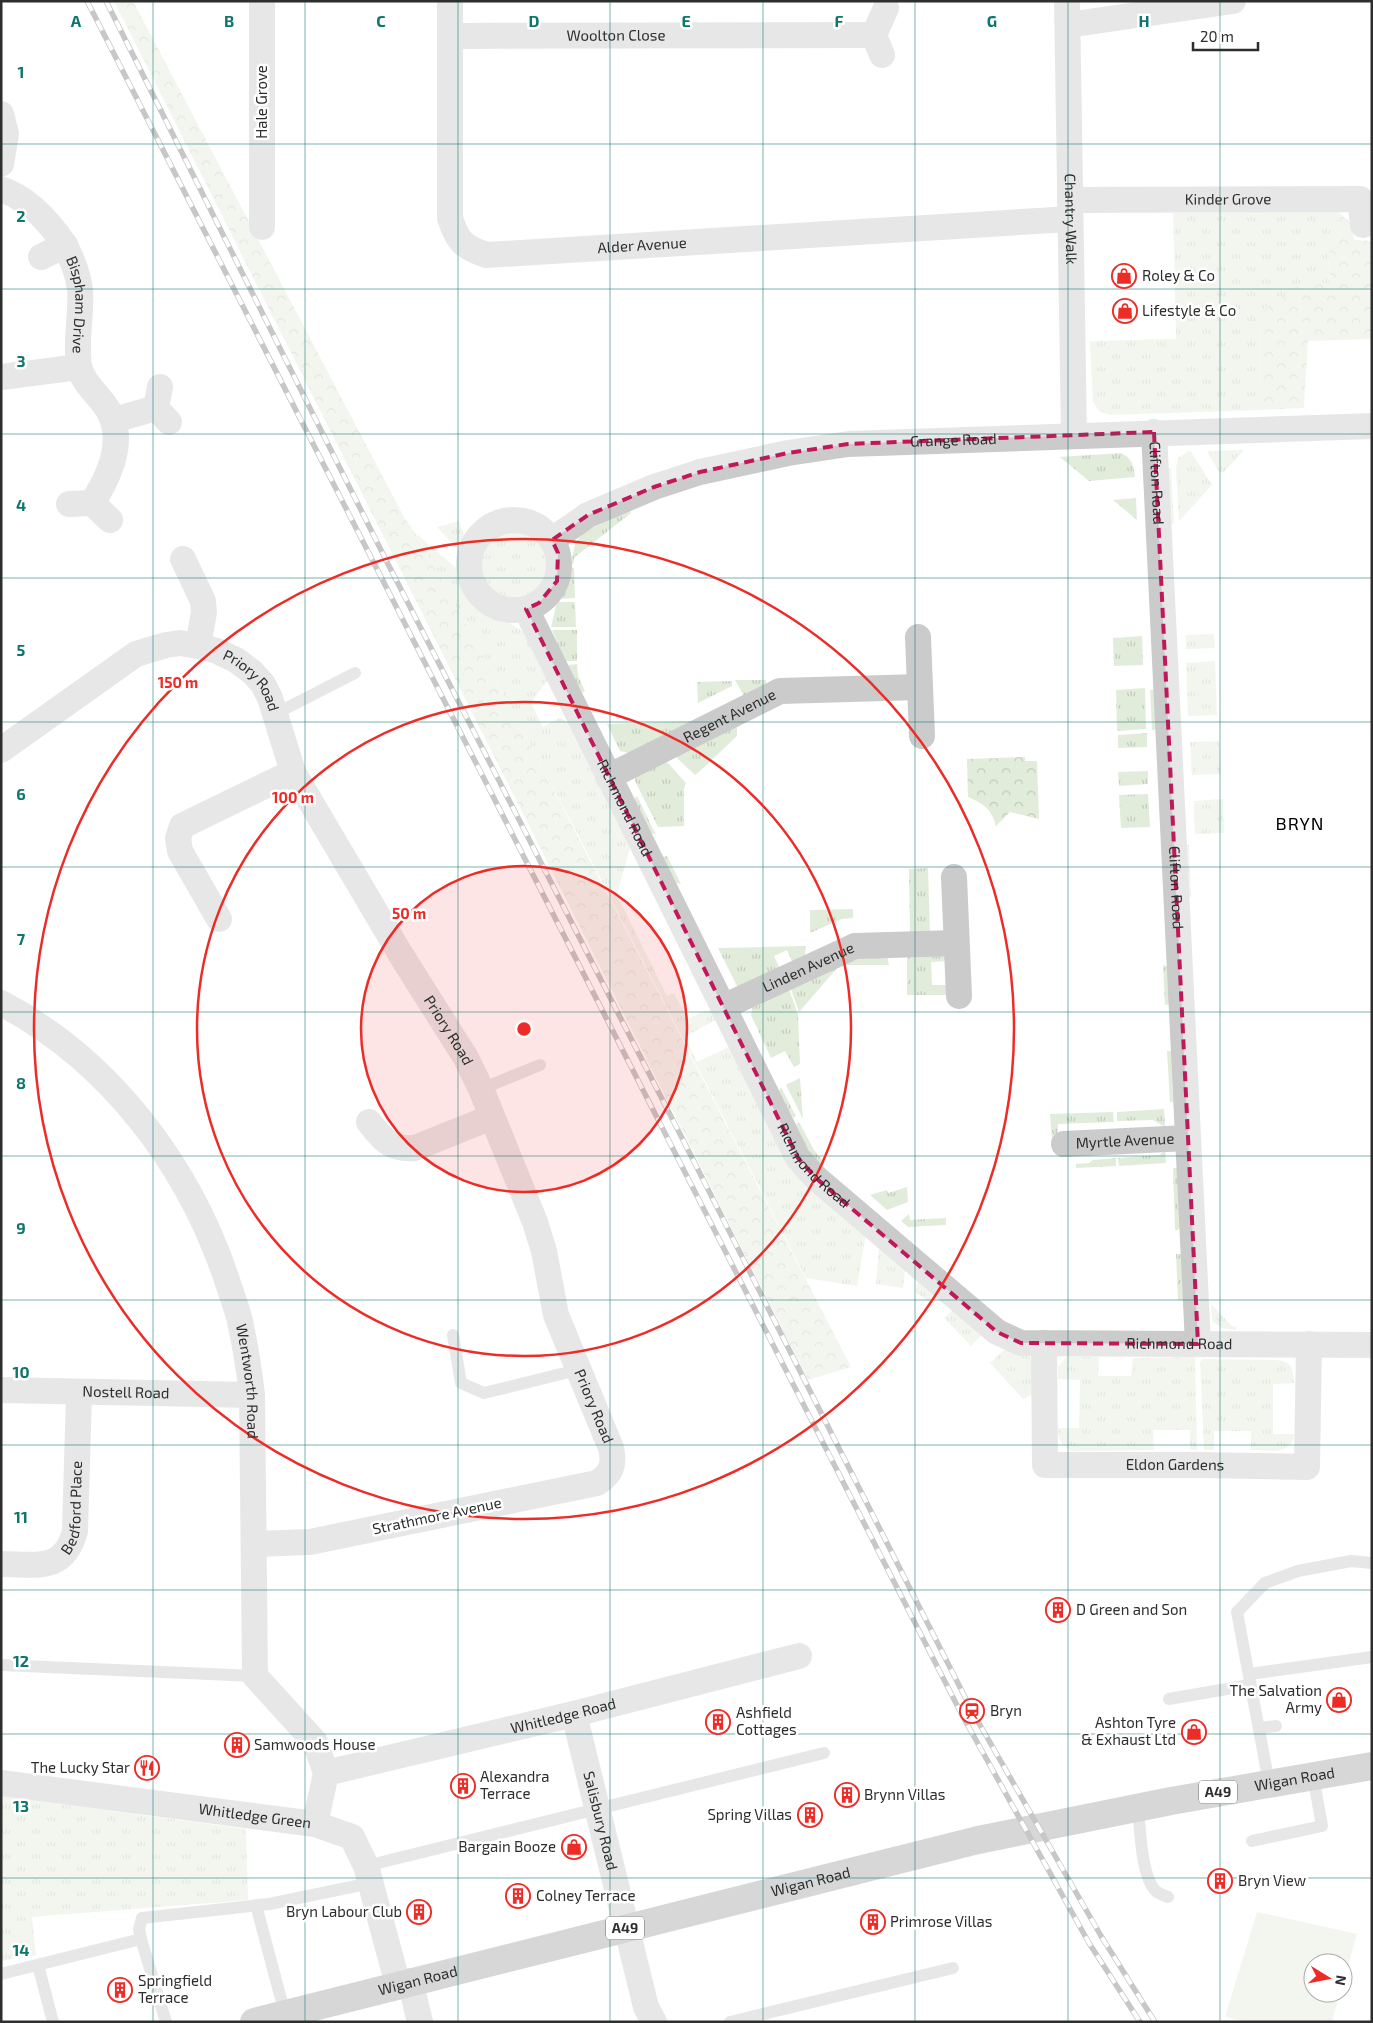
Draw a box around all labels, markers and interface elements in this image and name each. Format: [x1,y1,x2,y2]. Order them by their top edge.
text: A [71,11,82,30]
text: B [224,11,234,30]
text: C [376,11,386,30]
text: D [529,11,540,30]
text: E [681,11,691,30]
text: F [835,11,844,30]
text: G [987,11,997,30]
text: H [1138,11,1150,30]
scale bar [1193,20,1258,52]
street label: Woolton Close [566,25,665,44]
text: 20 m [1200,27,1234,45]
text: 1 [18,62,24,81]
street label: Hale Grove [252,65,270,139]
street label: Chantry Walk [1062,173,1081,265]
street label: Kinder Grove [1185,189,1271,208]
text: 2 [16,206,26,225]
street label: Alder Avenue [597,233,687,256]
street label: Bispham Drive [63,253,90,354]
shop icon: Roley & Co [1111,263,1137,289]
place label: Roley & Co [1142,266,1215,284]
shop icon: Lifestyle & Co [1112,298,1138,324]
place label: Lifestyle & Co [1142,301,1236,319]
text: 3 [16,351,26,370]
street label: Grange Road [910,429,997,450]
street label: Clifton Road [1146,441,1168,525]
text: 4 [16,495,26,514]
text: 5 [17,640,26,659]
street label: Priory Road [220,645,284,713]
text: 150 m [158,673,198,691]
street label: Regent Avenue [680,685,779,746]
street label: Richmond Road [594,756,657,859]
text: 6 [16,784,26,803]
text: 100 m [272,788,314,806]
district label: BRYN [1275,812,1325,834]
street label: Clifton Road [1166,845,1188,930]
text: 50 m [392,904,426,922]
text: 7 [17,929,26,948]
street label: Linden Avenue [759,938,857,996]
street label: Priory Road [421,992,478,1067]
centre of rings [515,1020,533,1038]
text: 8 [16,1073,26,1092]
street label: Richmond Road [774,1120,854,1211]
street label: Myrtle Avenue [1075,1129,1175,1151]
text: 9 [16,1218,26,1237]
street label: Wentworth Road [233,1322,262,1439]
street label: Richmond Road [1126,1334,1232,1352]
text: 10 [12,1362,30,1381]
street label: Priory Road [571,1366,618,1446]
street label: Nostell Road [82,1382,170,1401]
street label: Eldon Gardens [1126,1455,1225,1473]
street label: Bedford Place [56,1461,85,1558]
street label: Strathmore Avenue [371,1493,503,1537]
text: 11 [14,1507,28,1526]
building icon: D Green and Son [1045,1597,1071,1623]
place label: D Green and Son [1076,1600,1187,1618]
text: 12 [13,1651,29,1670]
place label: The Salvation Army [1230,1681,1322,1716]
shop icon: The Salvation Army [1326,1687,1352,1713]
street label: Whitledge Road [509,1694,618,1737]
station icon: Bryn [959,1698,985,1724]
place label: Bryn [990,1701,1022,1719]
place label: Ashfield Cottages [736,1703,797,1738]
building icon: Ashfield Cottages [705,1709,731,1735]
place label: Ashton Tyre & Exhaust Ltd [1081,1713,1176,1748]
shop icon: Ashton Tyre & Exhaust Ltd [1181,1719,1207,1745]
building icon: Samwoods House [224,1732,250,1758]
place label: Samwoods House [254,1735,375,1753]
restaurant icon: The Lucky Star [134,1755,160,1781]
place label: The Lucky Star [31,1758,130,1776]
street label: Wigan Road [1253,1763,1336,1794]
place label: Alexandra Terrace [480,1767,550,1802]
street label: Salisbury Road [580,1769,622,1872]
building icon: Alexandra Terrace [450,1773,476,1799]
road number: A49 [1199,1780,1237,1804]
building icon: Brynn Villas [834,1782,860,1808]
place label: Brynn Villas [864,1785,945,1803]
text: 13 [13,1796,29,1815]
street label: Whitledge Green [198,1799,312,1831]
building icon: Spring Villas [797,1802,823,1828]
place label: Spring Villas [707,1805,792,1823]
shop icon: Bargain Booze [561,1834,587,1860]
place label: Bargain Booze [458,1837,556,1855]
street label: Wigan Road [769,1862,852,1900]
building icon: Bryn View [1207,1868,1233,1894]
place label: Bryn View [1238,1871,1306,1889]
building icon: Colney Terrace [505,1883,531,1909]
place label: Colney Terrace [536,1886,635,1904]
building icon: Bryn Labour Club [406,1899,432,1925]
place label: Bryn Labour Club [286,1902,402,1920]
building icon: Primrose Villas [860,1909,886,1935]
place label: Primrose Villas [890,1912,992,1930]
road number: A49 [606,1916,644,1940]
text: 14 [12,1940,30,1959]
north arrow [1303,1953,1353,2003]
street label: Wigan Road [376,1961,459,1998]
place label: Springfield Terrace [138,1971,212,2006]
text: N [1332,1974,1351,1987]
building icon: Springfield Terrace [107,1977,133,2003]

